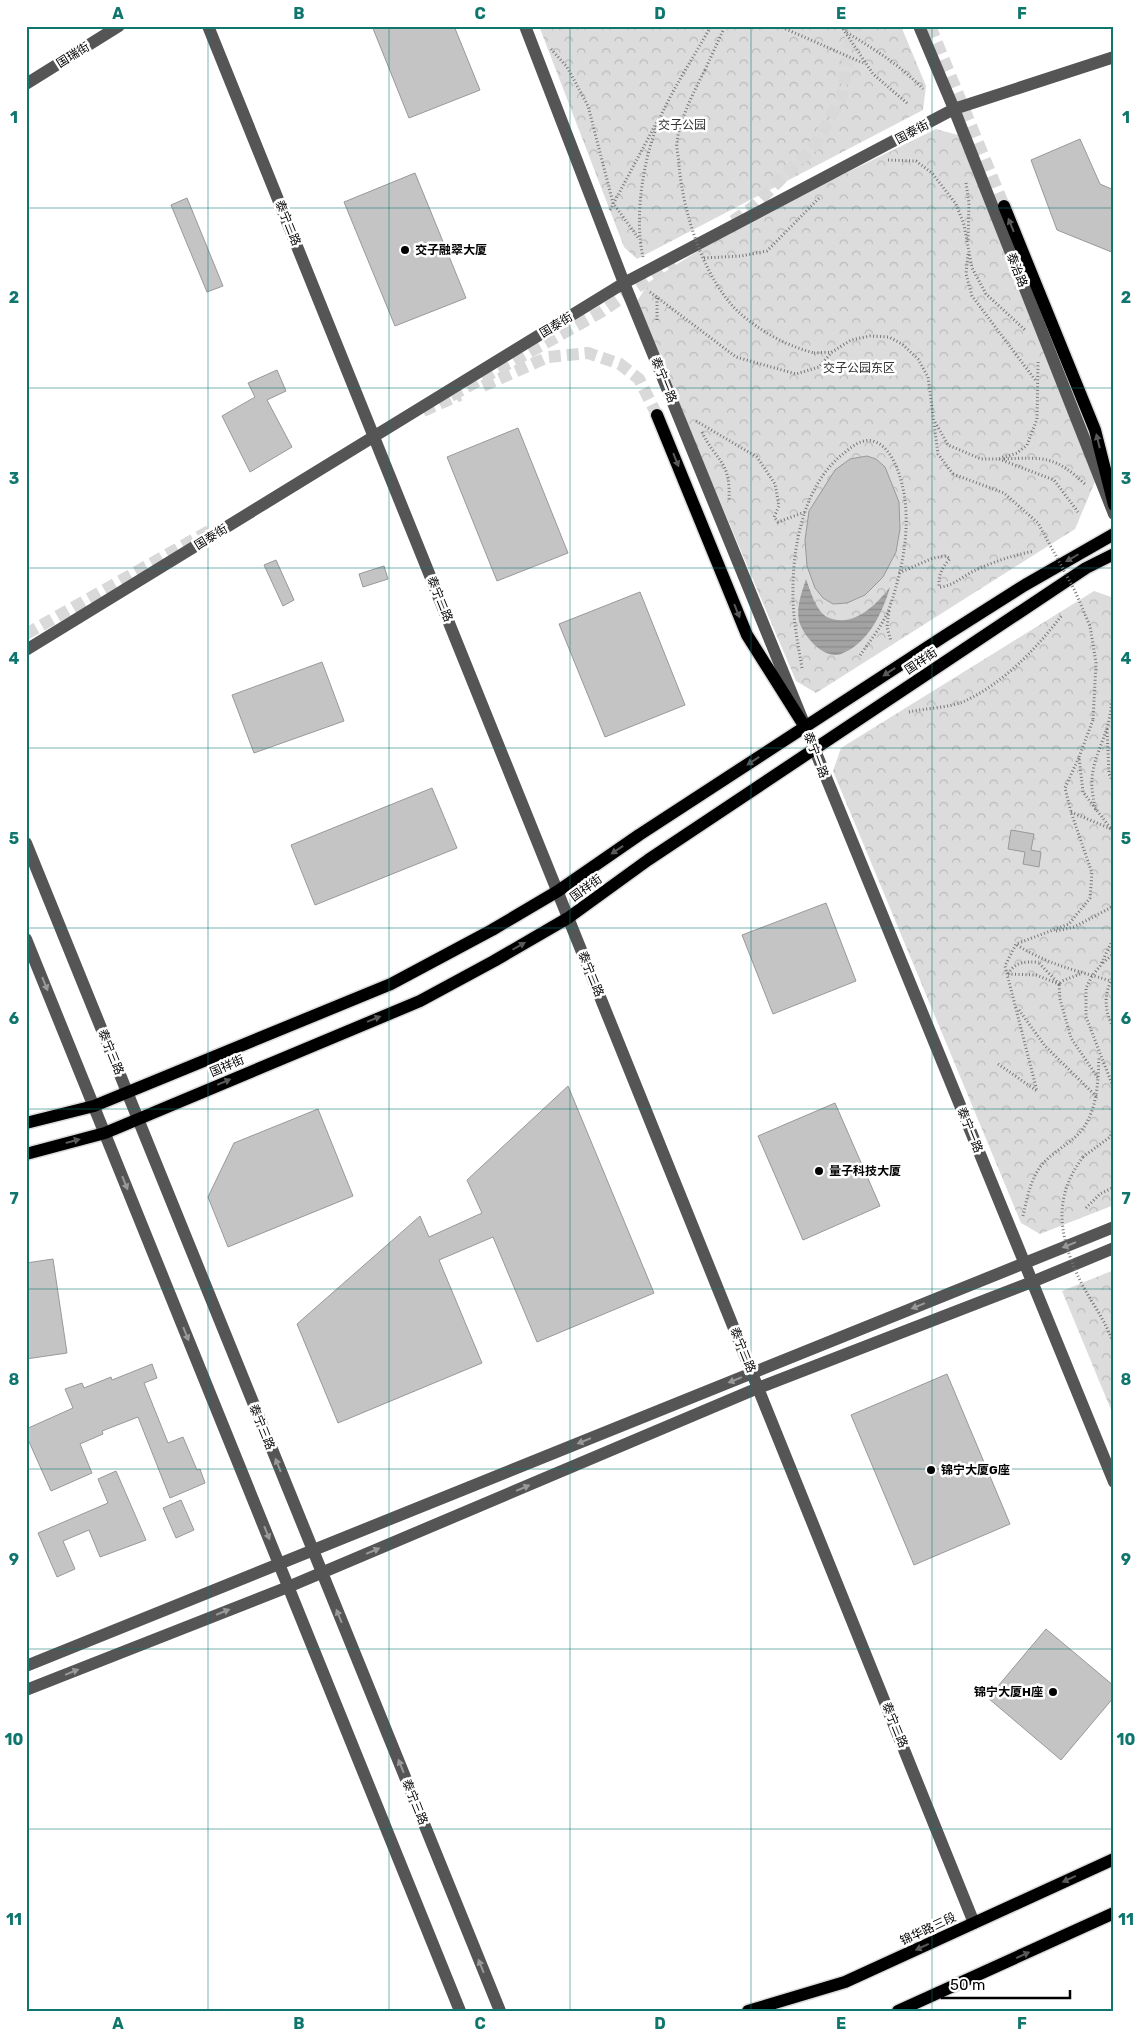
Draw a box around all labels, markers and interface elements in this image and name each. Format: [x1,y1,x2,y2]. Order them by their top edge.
text: A [112,4,124,23]
text: B [293,4,305,23]
text: C [474,4,486,23]
text: D [654,4,666,23]
text: E [836,4,846,23]
text: F [1017,4,1027,23]
street label: 国瑞街 [54,40,92,70]
text: 1 [10,108,18,127]
text: 1 [1122,108,1130,127]
street label: 国泰街 [893,117,931,147]
park label: 交子公园 [658,118,706,132]
street label: 泰宁二路 [273,198,303,248]
one-way arrow [1007,218,1015,232]
place label: 交子融翠大厦 [415,243,487,257]
marker: 交子融翠大厦 [399,244,411,256]
street label: 泰治路 [1004,251,1030,289]
text: 2 [9,288,19,307]
text: 2 [1121,288,1131,307]
street label: 国泰街 [537,310,575,340]
street label: 泰宁一路 [649,355,679,405]
park label: 交子公园东区 [823,361,895,375]
one-way arrow [1094,433,1102,448]
one-way arrow [672,453,680,467]
text: 3 [9,469,19,488]
text: 3 [1121,469,1131,488]
street label: 国泰街 [192,522,230,552]
one-way arrow [1065,554,1078,563]
street label: 泰宁二路 [425,574,455,624]
one-way arrow [733,604,741,618]
street label: 国祥街 [902,645,940,677]
text: 4 [9,649,20,668]
text: 4 [1121,649,1132,668]
one-way arrow [883,668,896,677]
street label: 泰宁一路 [801,730,831,780]
one-way arrow [747,756,760,766]
text: 5 [9,829,19,848]
text: 5 [1121,829,1131,848]
one-way arrow [611,845,624,855]
street label: 国祥街 [567,872,605,904]
one-way arrow [512,942,527,950]
street label: 泰宁二路 [576,949,606,999]
one-way arrow [41,977,49,991]
text: 6 [9,1009,19,1028]
text: 6 [1121,1009,1131,1028]
one-way arrow [367,1015,381,1023]
street label: 泰宁三路 [96,1027,126,1077]
street label: 国祥街 [208,1053,246,1079]
one-way arrow [217,1077,231,1085]
street label: 泰宁一路 [955,1105,985,1155]
one-way arrow [66,1137,81,1145]
place label: 量子科技大厦 [829,1164,901,1178]
marker: 量子科技大厦 [813,1165,825,1177]
one-way arrow [121,1176,129,1191]
text: 7 [9,1189,19,1208]
text: 7 [1121,1189,1131,1208]
one-way arrow [1061,1242,1076,1250]
one-way arrow [910,1302,925,1310]
street label: 泰宁二路 [728,1325,758,1375]
one-way arrow [182,1327,190,1342]
text: 8 [9,1370,20,1389]
text: 8 [1121,1370,1132,1389]
one-way arrow [727,1376,742,1384]
street label: 泰宁三路 [247,1402,277,1452]
one-way arrow [576,1437,591,1445]
one-way arrow [274,1457,282,1472]
place label: 锦宁大厦G座 [941,1463,1010,1477]
marker: 锦宁大厦G座 [925,1464,937,1476]
one-way arrow [516,1483,530,1491]
one-way arrow [263,1526,271,1540]
one-way arrow [366,1546,380,1554]
text: 9 [9,1550,19,1569]
text: 9 [1121,1550,1131,1569]
one-way arrow [216,1608,230,1616]
one-way arrow [335,1609,343,1623]
one-way arrow [64,1668,79,1675]
place label: 锦宁大厦H座 [974,1685,1043,1699]
marker: 锦宁大厦H座 [1047,1686,1059,1698]
street label: 泰宁二路 [880,1700,910,1750]
text: 10 [5,1730,24,1749]
text: 10 [1117,1730,1136,1749]
one-way arrow [396,1759,404,1774]
street label: 泰宁三路 [400,1777,430,1827]
one-way arrow [1062,1875,1076,1883]
text: 11 [6,1910,22,1929]
street label: 锦华路三段 [898,1910,958,1948]
text: 11 [1118,1910,1134,1929]
one-way arrow [915,1943,929,1951]
one-way arrow [1016,1950,1030,1958]
one-way arrow [477,1958,485,1973]
scale bar [942,1967,1070,1999]
text: 50 m [950,1976,985,1994]
text: A [112,2014,124,2033]
text: B [293,2014,305,2033]
text: C [474,2014,486,2033]
text: D [654,2014,666,2033]
text: E [836,2014,846,2033]
text: F [1017,2014,1027,2033]

